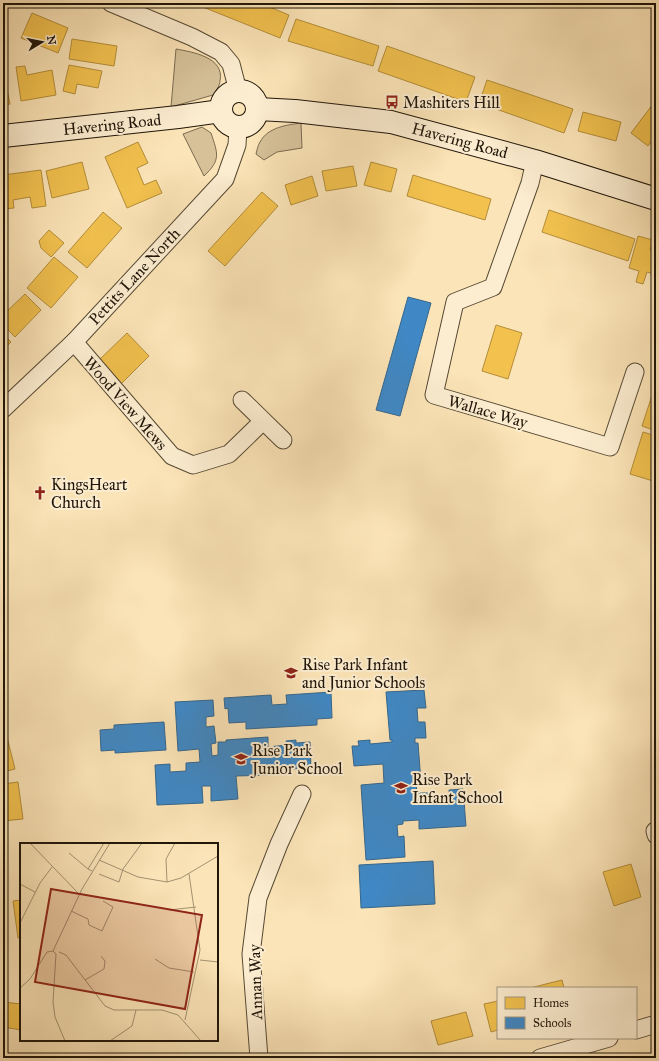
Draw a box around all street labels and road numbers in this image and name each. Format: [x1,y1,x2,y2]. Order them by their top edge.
street label: Havering Road [62,110,162,140]
street label: Havering Road [410,119,510,163]
street label: Pettits Lane North [85,224,184,329]
street label: Wood View Mews [80,353,172,454]
street label: Wallace Way [446,391,530,432]
street label: Annan Way [245,943,266,1021]

